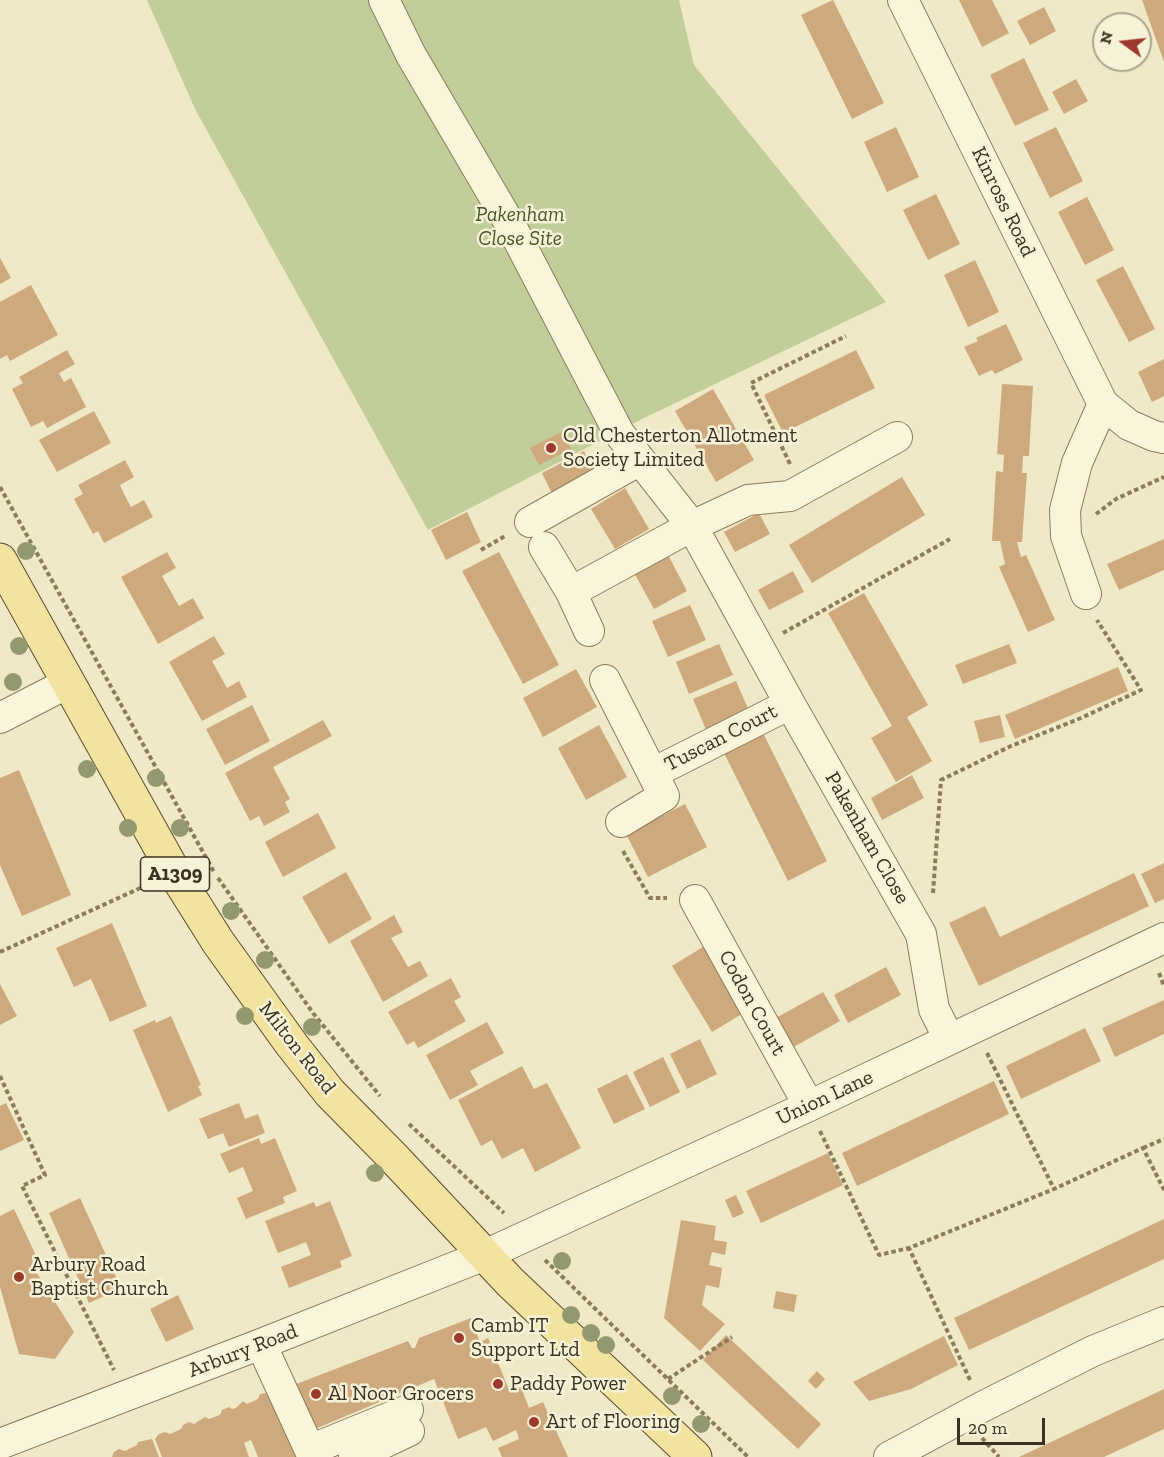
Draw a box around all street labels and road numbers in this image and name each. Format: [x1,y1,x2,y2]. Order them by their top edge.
street label: Kinross Road [966,143,1040,261]
street label: Tuscan Court [660,699,782,777]
street label: Pakenham Close [819,767,915,909]
road number: A1309 [140,857,210,891]
street label: Codon Court [713,946,791,1060]
street label: Milton Road [253,997,341,1099]
street label: Union Lane [773,1065,877,1131]
street label: Arbury Road [185,1319,301,1383]

